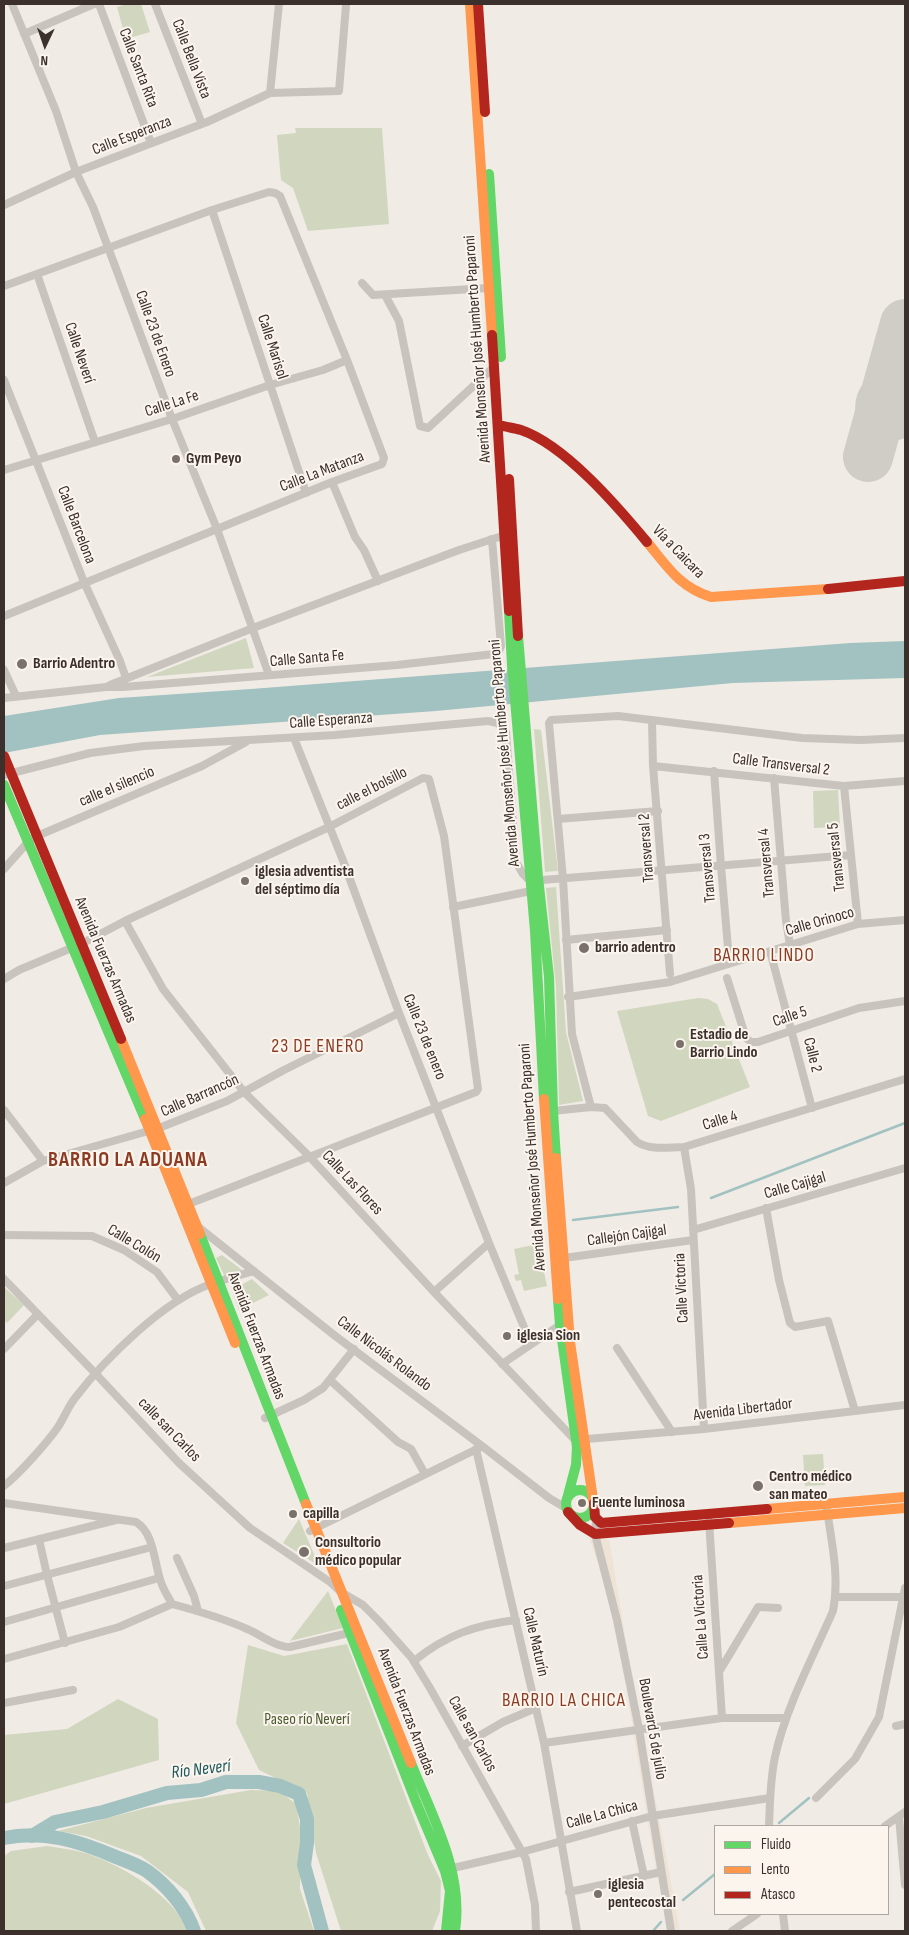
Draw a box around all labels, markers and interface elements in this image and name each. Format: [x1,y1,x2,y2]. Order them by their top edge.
street label: Calle Bella Vista [167,17,215,101]
north arrow [20,20,70,70]
street label: Calle Santa Rita [114,26,162,110]
text: N [40,52,48,69]
street label: Calle Esperanza [90,112,174,160]
street label: Avenida Monseñor José Humberto Paparoni [460,235,496,463]
street label: Calle 23 de Enero [130,288,180,380]
street label: Calle Marisol [252,312,292,382]
street label: Calle Neverí [60,320,98,386]
street label: Calle La Fe [143,386,201,422]
street label: Calle La Matanza [277,447,367,497]
place label: Gym Peyo [186,449,241,469]
marker: Gym Peyo [170,453,182,465]
street label: Calle Barcelona [52,483,100,567]
street label: Vía a Caicara [648,521,708,583]
street label: Avenida Monseñor José Humberto Paparoni [486,639,524,867]
street label: Calle Santa Fe [269,646,345,672]
place label: Barrio Adentro [33,654,115,674]
marker: Barrio Adentro [15,657,29,671]
street label: Calle Esperanza [289,709,373,733]
street label: Calle Transversal 2 [731,750,831,780]
street label: calle el silencio [76,762,158,812]
street label: calle el bolsillo [333,763,411,815]
street label: Transversal 2 [635,813,659,883]
street label: Transversal 5 [824,822,850,892]
street label: Transversal 4 [754,828,780,898]
street label: Transversal 3 [695,833,721,903]
place label: iglesia adventista del séptimo día [255,862,354,900]
marker: iglesia adventista del séptimo día [239,875,251,887]
street label: Avenida Fuerzas Armadas [70,894,140,1026]
street label: Calle Orinoco [783,903,857,941]
place label: barrio adentro [595,938,676,958]
marker: barrio adentro [577,941,591,955]
district label: BARRIO LINDO [712,945,816,967]
street label: Calle 23 de enero [398,991,450,1083]
street label: Calle 5 [770,1002,810,1032]
place label: Estadio de Barrio Lindo [690,1025,757,1063]
district label: 23 DE ENERO [270,1036,366,1058]
street label: Calle 2 [798,1036,826,1074]
marker: Estadio de Barrio Lindo [674,1038,686,1050]
street label: Avenida Monseñor José Humberto Paparoni [515,1043,551,1271]
street label: Calle Barrancón [158,1070,242,1122]
street label: Calle 4 [700,1107,740,1135]
street label: Calle Las Flores [317,1147,387,1219]
district label: BARRIO LA ADUANA [46,1148,210,1174]
street label: Calle Cajigal [762,1168,828,1204]
street label: Calle Colón [104,1221,164,1267]
street label: Callejón Cajigal [586,1221,668,1251]
street label: Calle Victoria [671,1252,693,1324]
street label: Avenida Fuerzas Armadas [223,1270,289,1402]
street label: Calle Nicolás Rolando [333,1312,435,1396]
place label: iglesia Sion [517,1326,580,1346]
marker: iglesia Sion [501,1330,513,1342]
street label: calle san Carlos [134,1394,204,1466]
street label: Avenida Libertador [692,1394,794,1426]
place label: Centro médico san mateo [769,1467,852,1505]
marker: Centro médico san mateo [751,1479,765,1493]
place label: Fuente luminosa [592,1493,685,1513]
marker: Fuente luminosa [576,1497,588,1509]
place label: capilla [303,1504,339,1524]
marker: capilla [287,1508,299,1520]
place label: Consultorio médico popular [315,1533,401,1571]
marker: Consultorio médico popular [297,1545,311,1559]
street label: Calle La Victoria [688,1574,714,1660]
street label: Calle Maturín [518,1606,552,1678]
street label: Avenida Fuerzas Armadas [373,1646,439,1778]
street label: Boulevard 5 de julio [634,1677,670,1781]
district label: BARRIO LA CHICA [500,1690,628,1712]
street label: Calle san Carlos [443,1693,501,1775]
park label: Paseo río Neverí [264,1710,350,1730]
water label: Río Neverí [170,1756,232,1784]
street label: Calle La Chica [564,1796,640,1834]
legend [714,1825,889,1915]
text: Fluido [761,1835,791,1854]
text: Lento [761,1860,790,1879]
place label: iglesia pentecostal [608,1875,676,1913]
text: Atasco [761,1885,795,1904]
marker: iglesia pentecostal [592,1888,604,1900]

